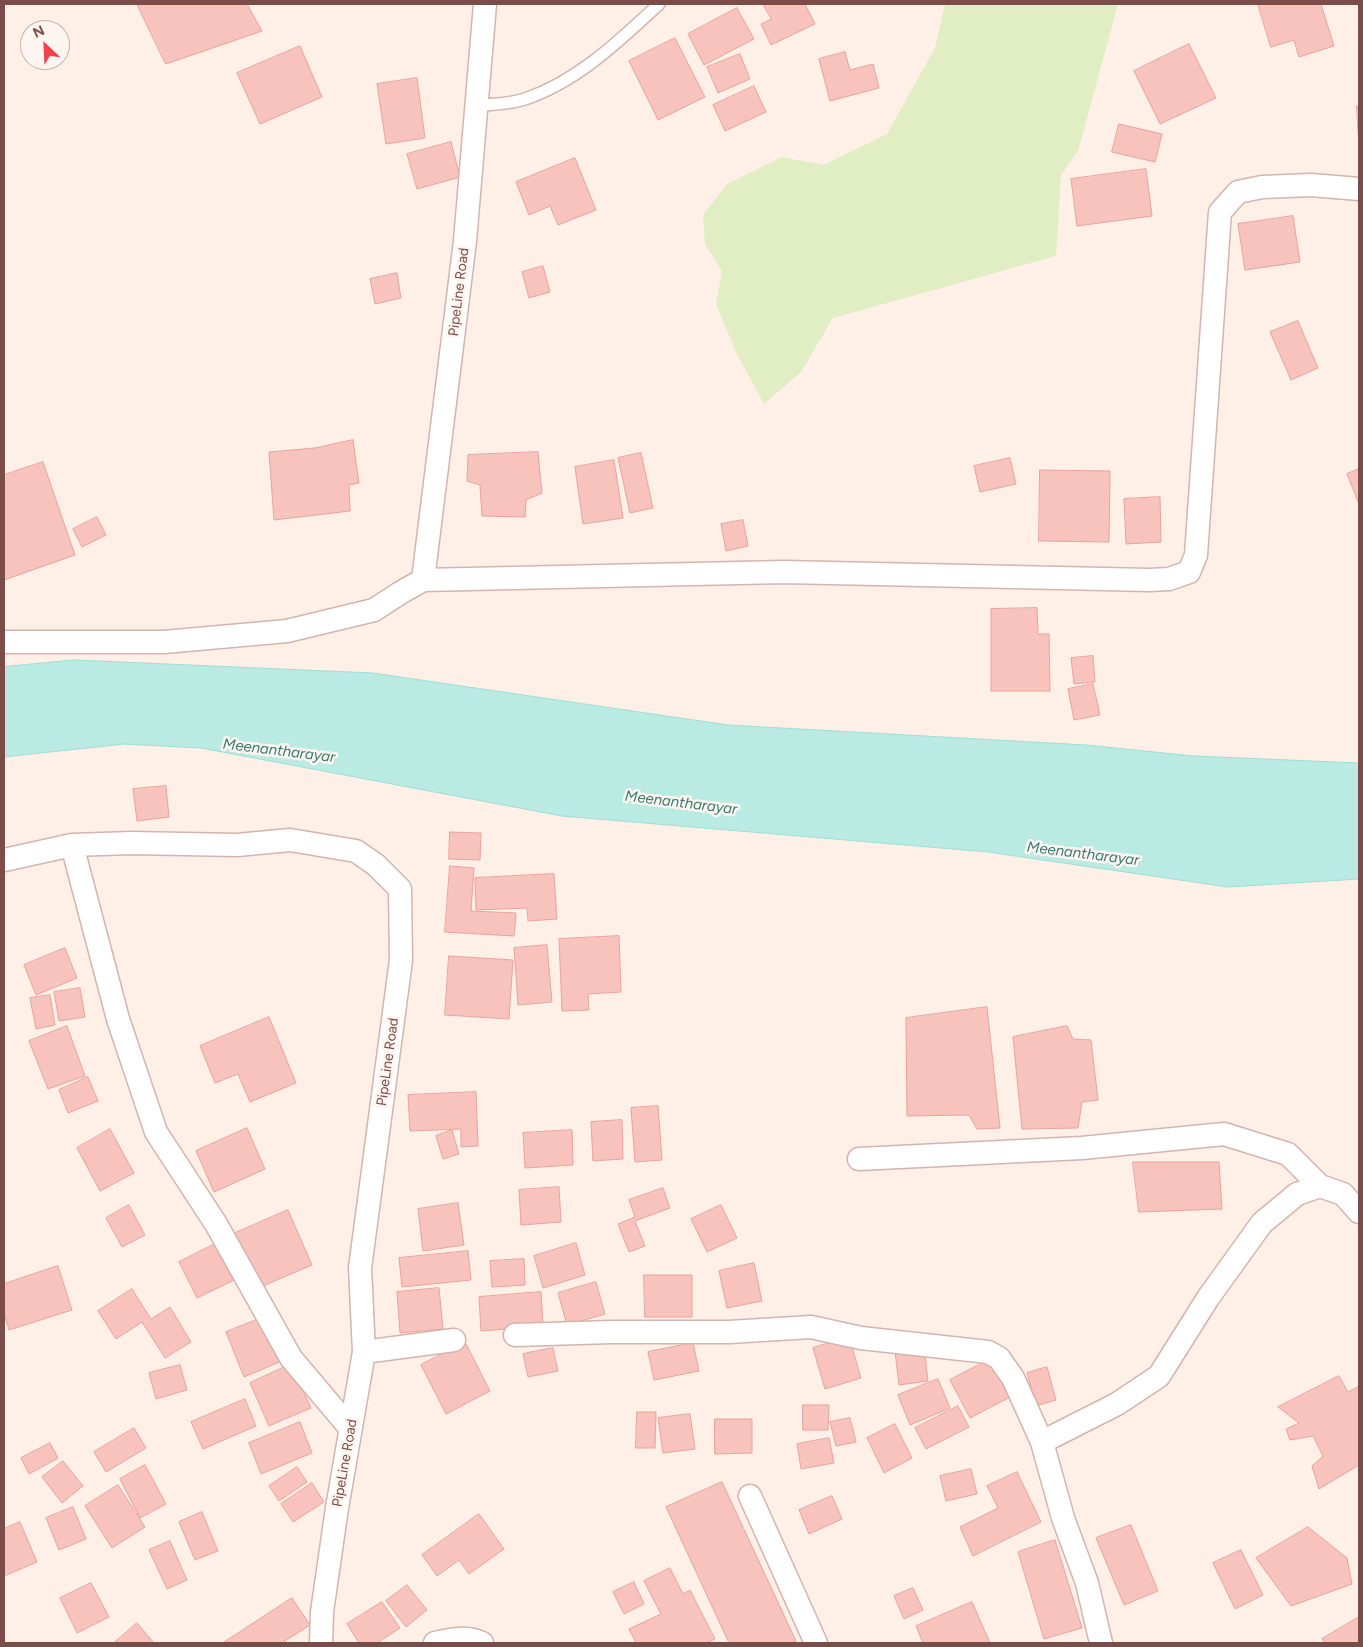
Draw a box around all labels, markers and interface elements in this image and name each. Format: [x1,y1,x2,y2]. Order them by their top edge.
north arrow [20,20,70,70]
text: N [30,22,47,42]
street label: PipeLine Road [445,247,473,337]
water label: Meenantharayar [222,735,336,767]
water label: Meenantharayar [624,787,738,819]
water label: Meenantharayar [1026,838,1140,870]
street label: PipeLine Road [373,1017,403,1107]
street label: PipeLine Road [329,1418,361,1508]

